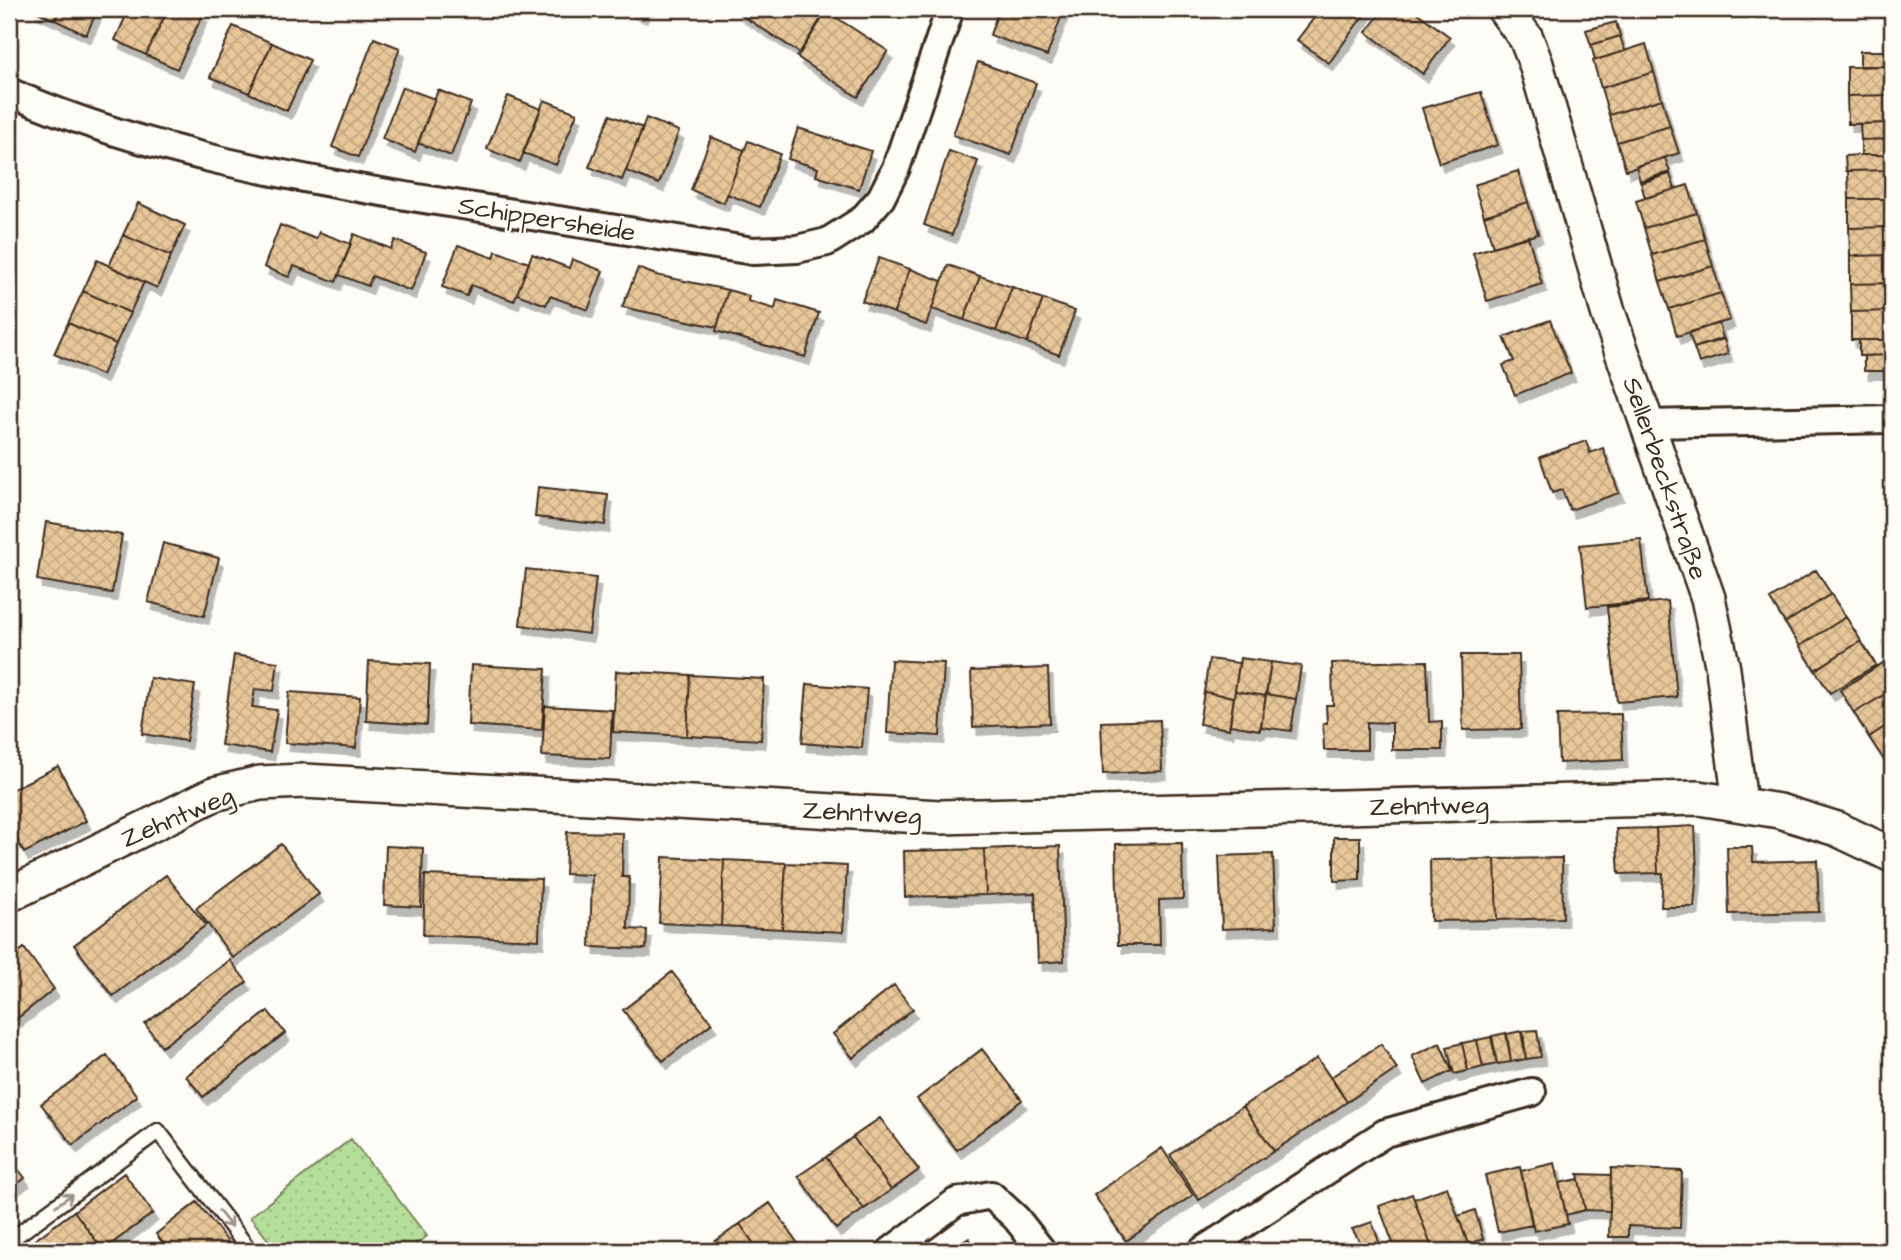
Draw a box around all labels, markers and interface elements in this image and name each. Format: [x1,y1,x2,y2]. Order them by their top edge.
street label: Schippersheide [456,187,638,251]
street label: Sellerbeckstraße [1614,372,1717,584]
street label: Zehntweg [115,777,240,859]
street label: Zehntweg [1369,787,1489,827]
street label: Zehntweg [801,792,922,836]
one-way arrow [54,1193,73,1208]
one-way arrow [218,1209,233,1228]

